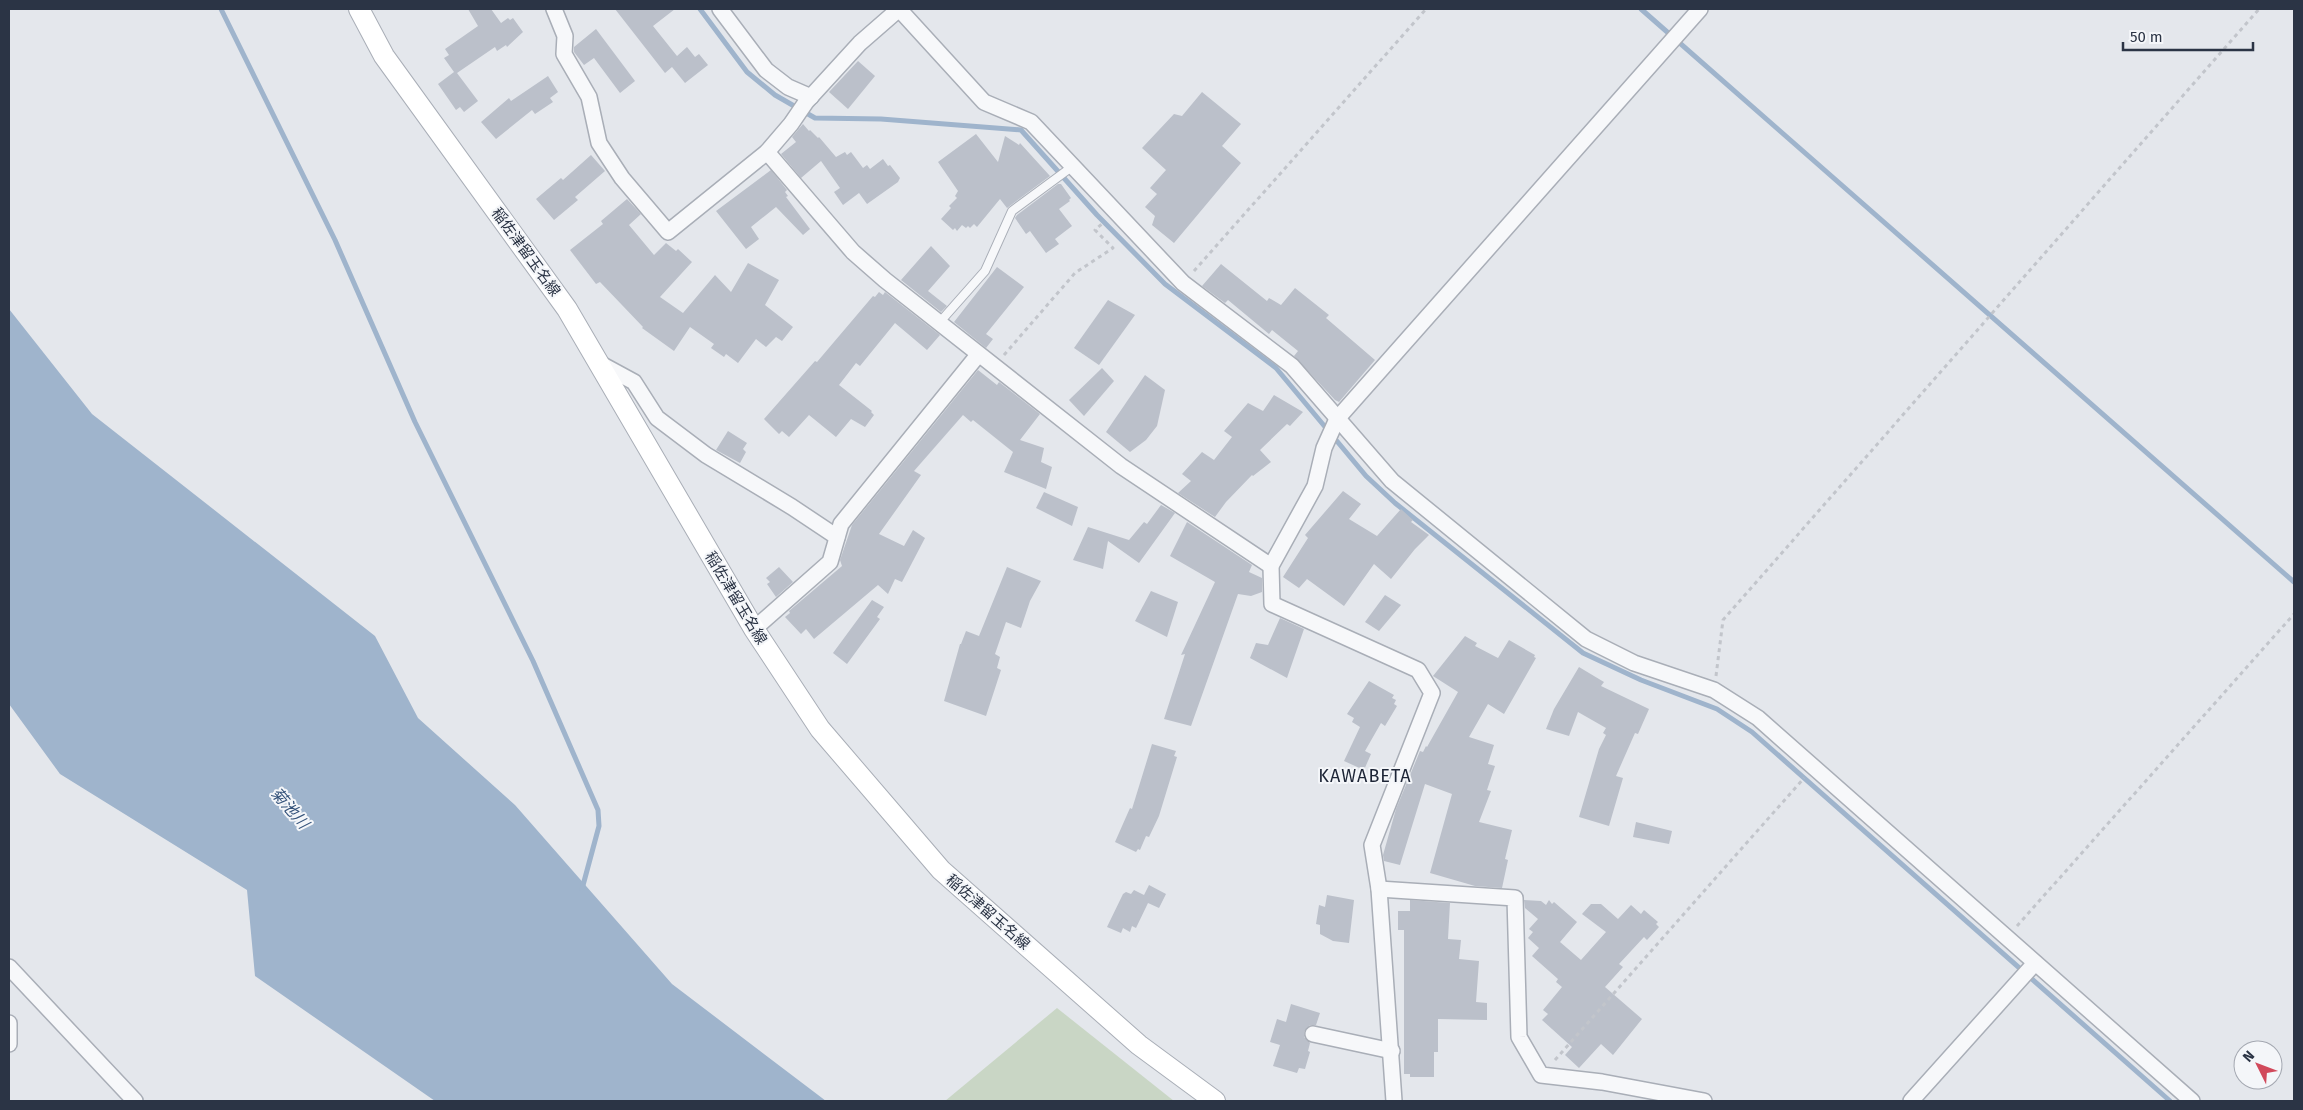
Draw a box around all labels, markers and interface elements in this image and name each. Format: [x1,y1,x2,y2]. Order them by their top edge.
scale bar [2123,20,2253,52]
text: 50 m [2130,28,2163,46]
street label: 稲佐津留玉名線 [488,204,564,300]
street label: 稲佐津留玉名線 [701,548,771,648]
district label: KAWABETA [1318,765,1412,787]
water label: 菊池川 [267,784,314,834]
street label: 稲佐津留玉名線 [942,871,1034,953]
north arrow [2233,1040,2283,1090]
text: N [2239,1047,2258,1066]

